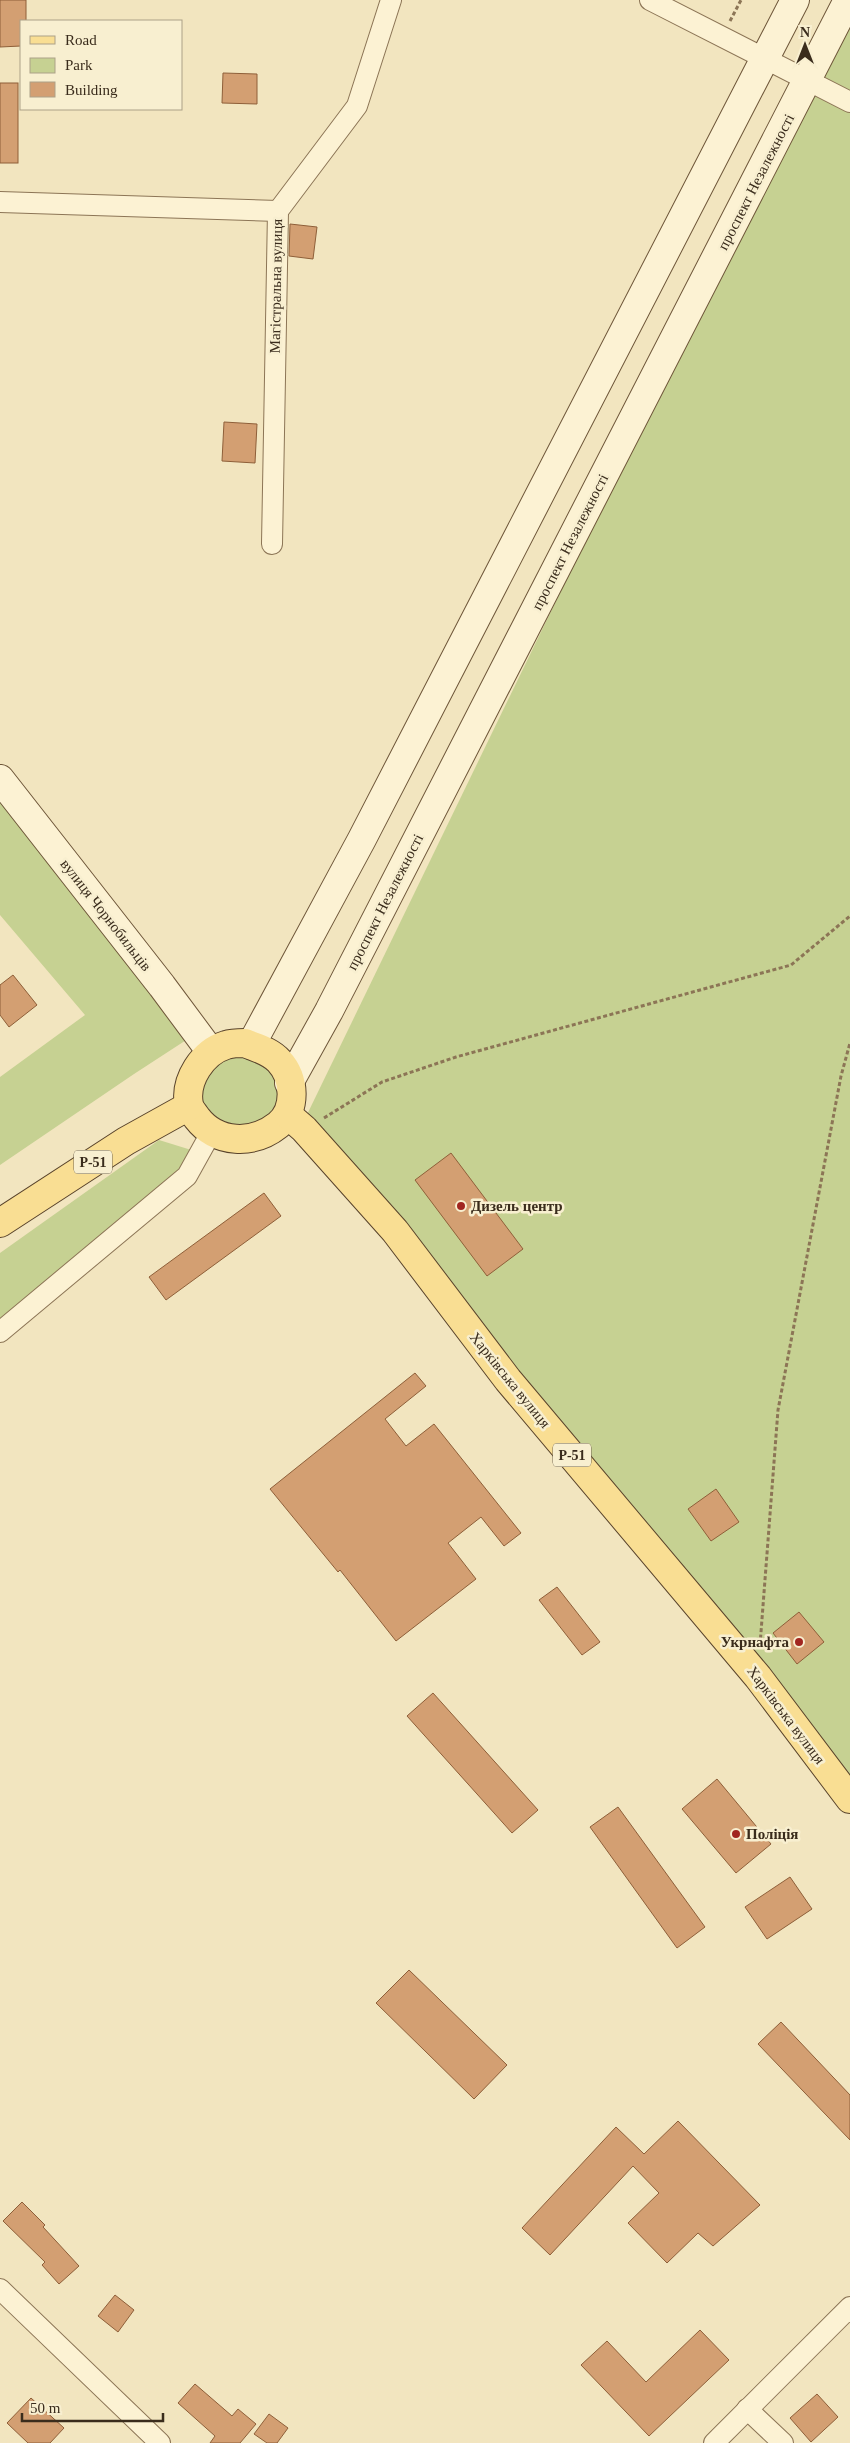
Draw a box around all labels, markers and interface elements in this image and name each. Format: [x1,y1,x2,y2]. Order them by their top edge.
legend [20,20,182,110]
north arrow [780,20,830,70]
text: N [800,25,810,40]
text: Road [65,32,97,48]
text: Park [65,57,93,73]
text: Building [65,82,118,98]
street label: проспект Незалежності [715,111,797,253]
street label: Магістральна вулиця [267,218,285,353]
street label: проспект Незалежності [529,471,611,613]
street label: проспект Незалежності [344,831,426,973]
street label: вулиця Чорнобильців [57,856,155,974]
road number: Р-51 [74,1150,112,1174]
place label: Дизель центр [471,1198,563,1214]
marker: Дизель центр [455,1200,467,1212]
street label: Харківська вулиця [467,1329,553,1431]
road number: Р-51 [553,1444,591,1466]
place label: Укрнафта [721,1634,789,1650]
marker: Укрнафта [793,1636,805,1648]
street label: Харківська вулиця [744,1663,828,1767]
place label: Поліція [746,1826,798,1842]
marker: Поліція [730,1828,742,1840]
scale bar [22,2390,164,2422]
text: 50 m [30,2400,61,2416]

